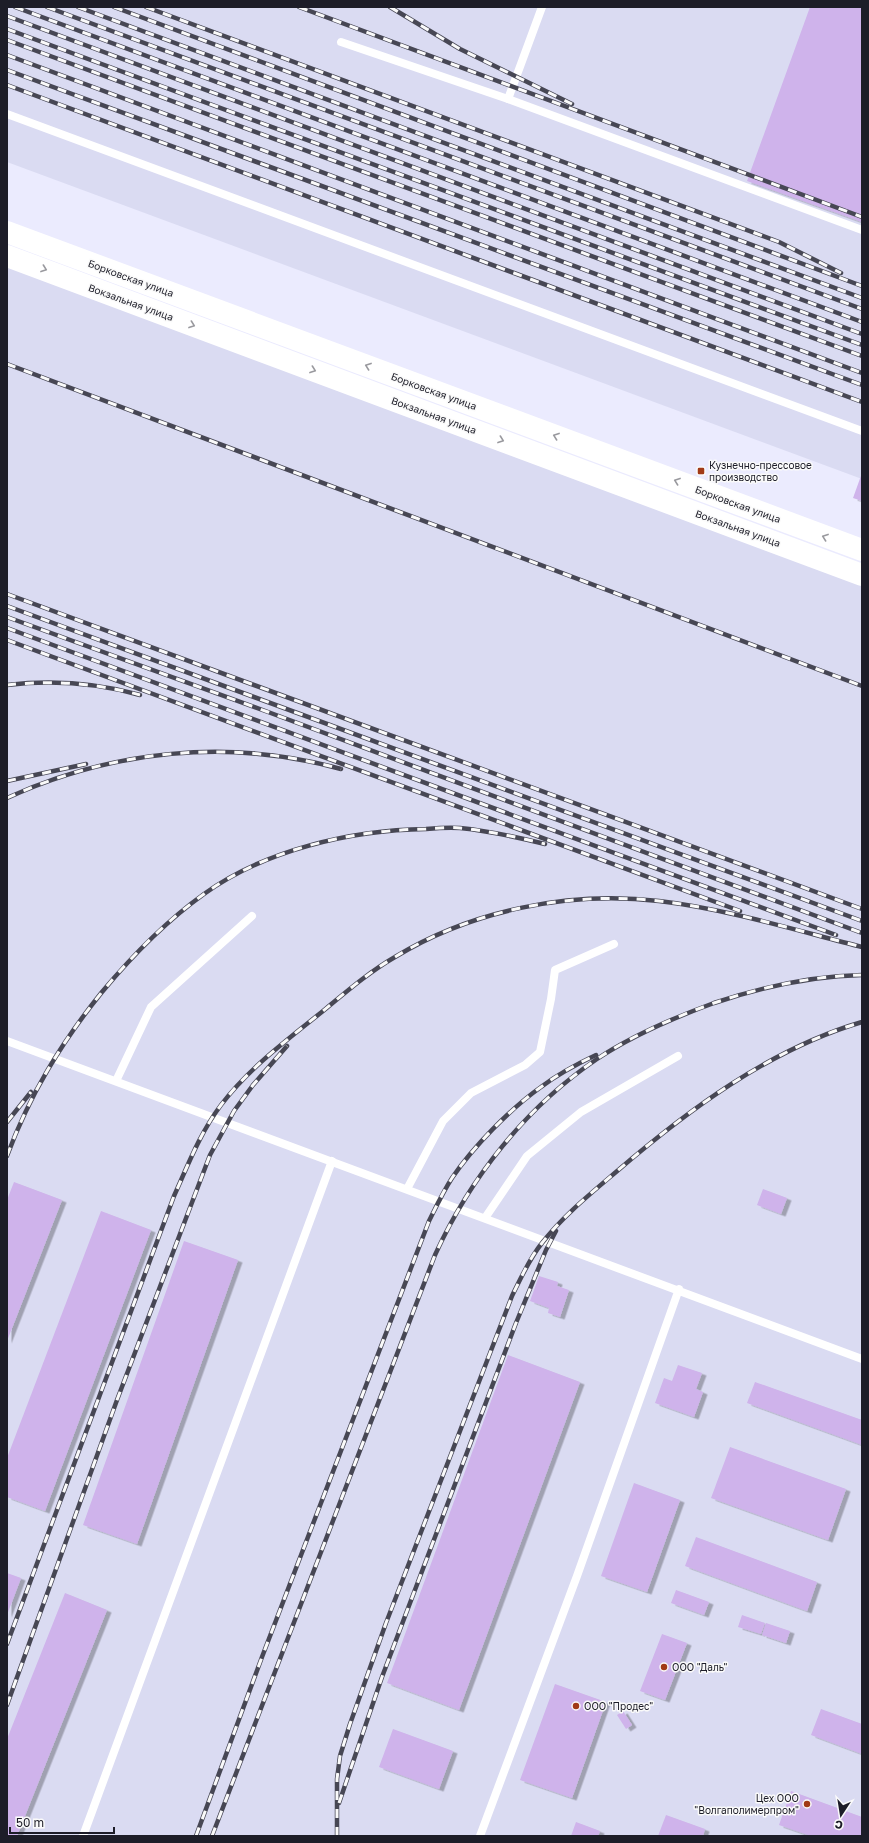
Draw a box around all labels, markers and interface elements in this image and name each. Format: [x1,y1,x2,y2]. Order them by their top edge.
street label: Борковская улица [87,257,175,299]
one-way arrow [40,265,47,273]
street label: Вокзальная улица [87,281,175,323]
one-way arrow [188,320,195,328]
one-way arrow [365,363,372,371]
one-way arrow [310,365,317,374]
street label: Борковская улица [390,370,478,412]
street label: Вокзальная улица [390,394,478,436]
one-way arrow [552,433,559,441]
one-way arrow [497,435,504,443]
place label: Кузнечно-прессовое производство [709,459,812,483]
marker: Кузнечно-прессовое производство [696,466,706,476]
one-way arrow [674,478,681,486]
street label: Борковская улица [694,483,782,525]
street label: Вокзальная улица [694,507,782,549]
one-way arrow [822,533,829,541]
place label: ООО "Даль" [672,1661,727,1673]
marker: ООО "Даль" [659,1662,669,1672]
place label: ООО "Продес" [584,1700,653,1712]
marker: ООО "Продес" [571,1701,581,1711]
place label: Цех ООО "Волгаполимерпром" [694,1792,799,1816]
north arrow [821,1795,861,1835]
marker: Цех ООО "Волгаполимерпром" [802,1799,812,1809]
scale bar [10,1809,114,1835]
text: 50 m [16,1815,44,1830]
text: С [833,1818,844,1832]

